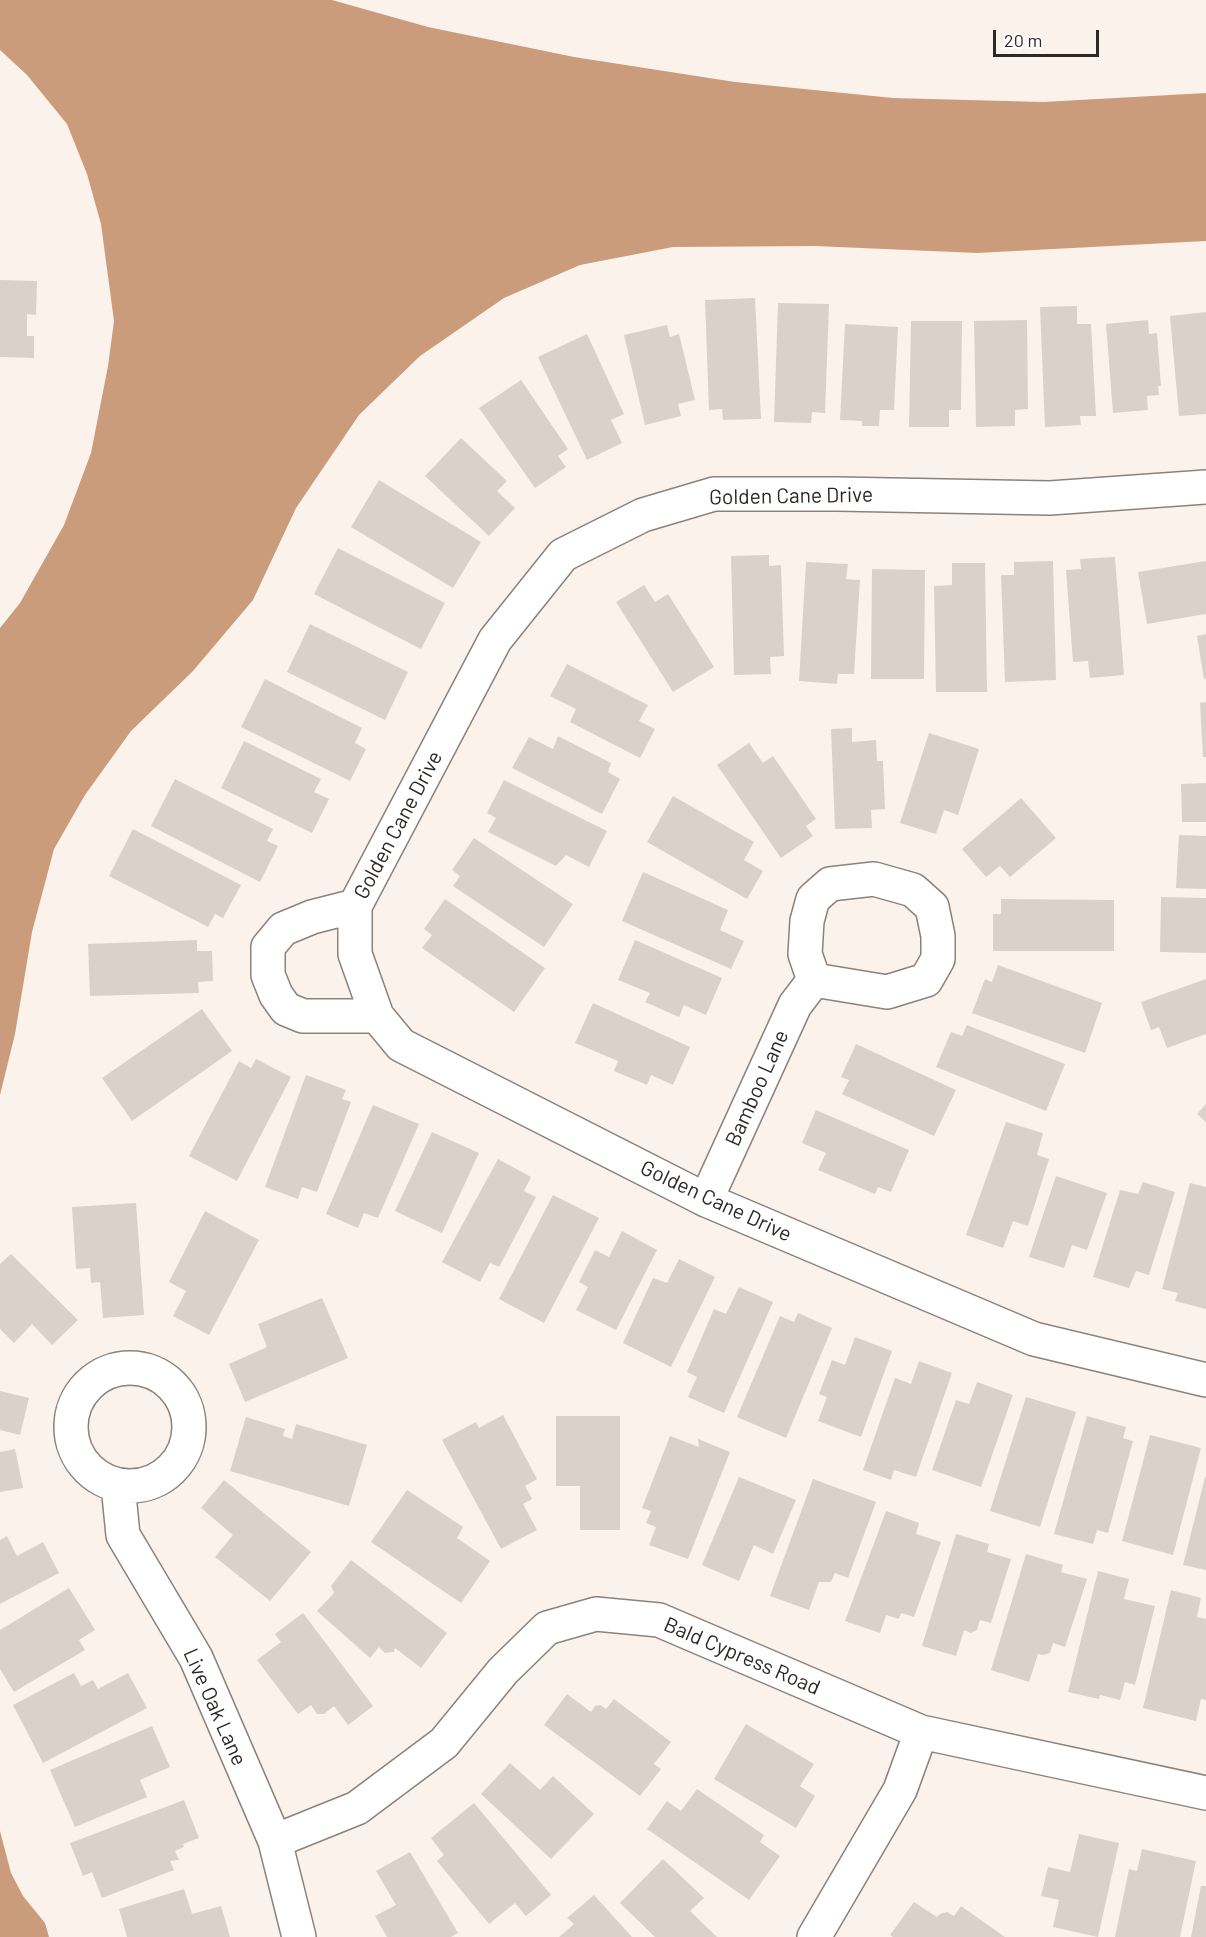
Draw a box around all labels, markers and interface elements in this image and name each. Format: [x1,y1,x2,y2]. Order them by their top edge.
scale bar [996,18,1102,56]
text: 20 m [1004,29,1042,51]
street label: Golden Cane Drive [709,482,873,510]
street label: Golden Cane Drive [348,747,448,903]
street label: Bamboo Lane [720,1026,794,1150]
street label: Golden Cane Drive [636,1155,796,1247]
street label: Bald Cypress Road [660,1612,824,1700]
street label: Live Oak Lane [178,1644,252,1770]

